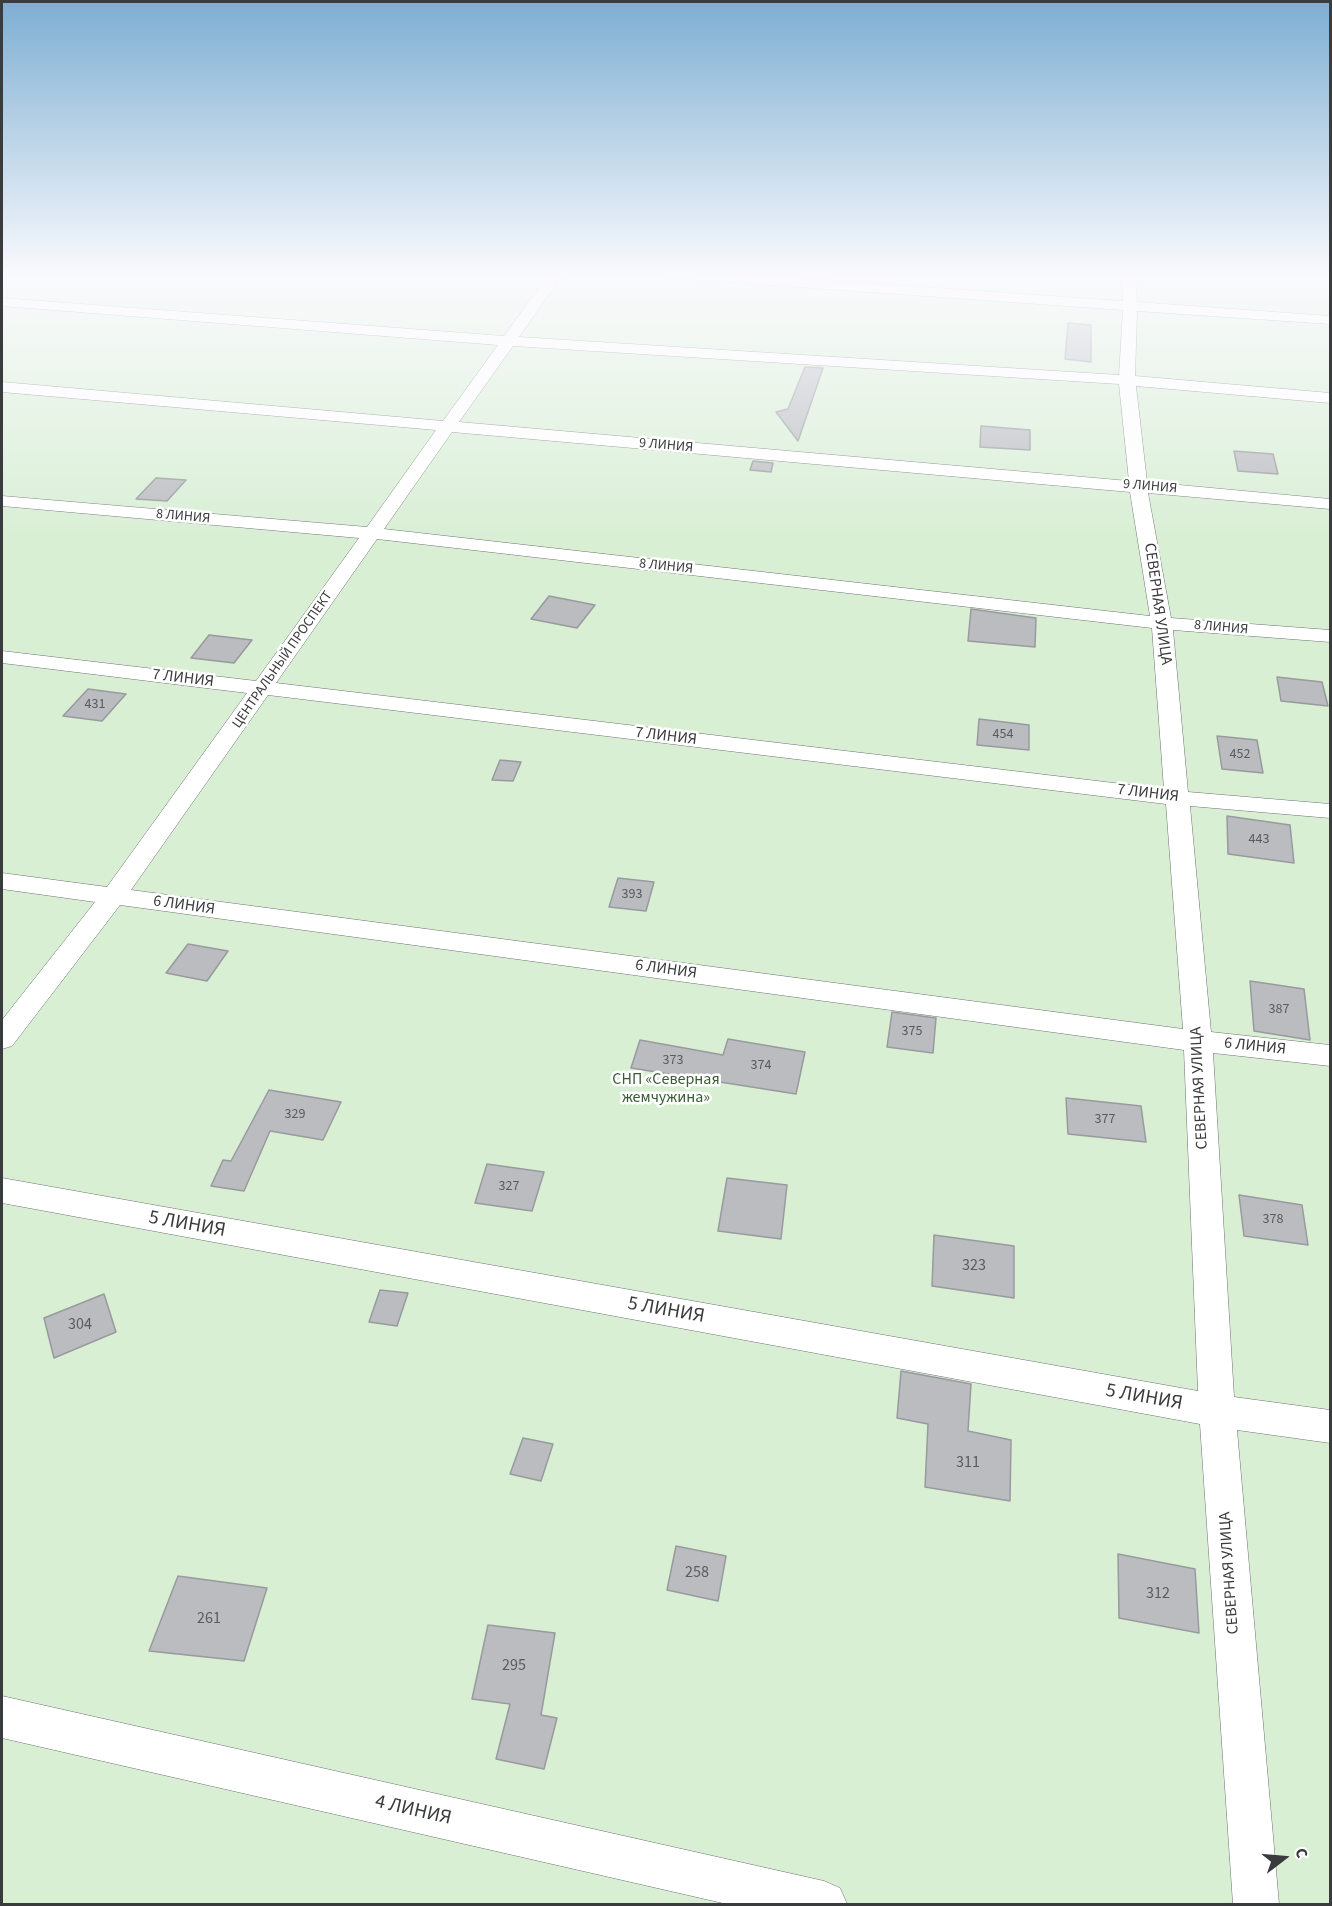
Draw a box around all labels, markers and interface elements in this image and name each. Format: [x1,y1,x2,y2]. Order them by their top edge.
street label: 9 ЛИНИЯ [638,435,694,457]
street label: 9 ЛИНИЯ [1122,476,1178,498]
street label: 8 ЛИНИЯ [155,506,211,528]
street label: СЕВЕРНАЯ УЛИЦА [1139,542,1175,666]
street label: 8 ЛИНИЯ [638,556,694,578]
street label: ЦЕНТРАЛЬНЫЙ ПРОСПЕКТ [229,588,337,732]
street label: 8 ЛИНИЯ [1193,617,1249,639]
street label: 7 ЛИНИЯ [151,666,215,692]
house number: 431 [85,697,105,713]
street label: 7 ЛИНИЯ [634,724,698,750]
house number: 454 [993,727,1013,743]
house number: 452 [1230,747,1250,763]
street label: 7 ЛИНИЯ [1116,781,1180,807]
house number: 443 [1249,832,1269,848]
house number: 393 [622,887,642,903]
street label: 6 ЛИНИЯ [152,892,216,920]
street label: 6 ЛИНИЯ [634,956,698,984]
house number: 387 [1269,1002,1289,1018]
house number: 375 [902,1024,922,1040]
street label: СЕВЕРНАЯ УЛИЦА [1187,1026,1213,1150]
street label: 6 ЛИНИЯ [1223,1034,1287,1060]
house number: 373 [663,1053,683,1069]
house number: 374 [751,1058,771,1074]
park label: СНП «Северная жемчужина» [612,1070,720,1108]
house number: 329 [285,1107,305,1123]
house number: 377 [1095,1112,1115,1128]
house number: 327 [499,1179,519,1195]
street label: 5 ЛИНИЯ [147,1206,227,1244]
house number: 378 [1263,1212,1283,1228]
house number: 323 [962,1256,986,1276]
street label: 5 ЛИНИЯ [626,1292,706,1330]
house number: 304 [68,1315,92,1335]
street label: 5 ЛИНИЯ [1104,1379,1184,1417]
house number: 311 [956,1453,980,1473]
street label: СЕВЕРНАЯ УЛИЦА [1216,1511,1244,1635]
house number: 258 [685,1563,709,1583]
house number: 312 [1146,1584,1170,1604]
house number: 261 [197,1609,221,1629]
house number: 295 [502,1656,526,1676]
street label: 4 ЛИНИЯ [373,1791,453,1831]
north arrow [1254,1828,1314,1888]
text: С [1289,1846,1313,1861]

